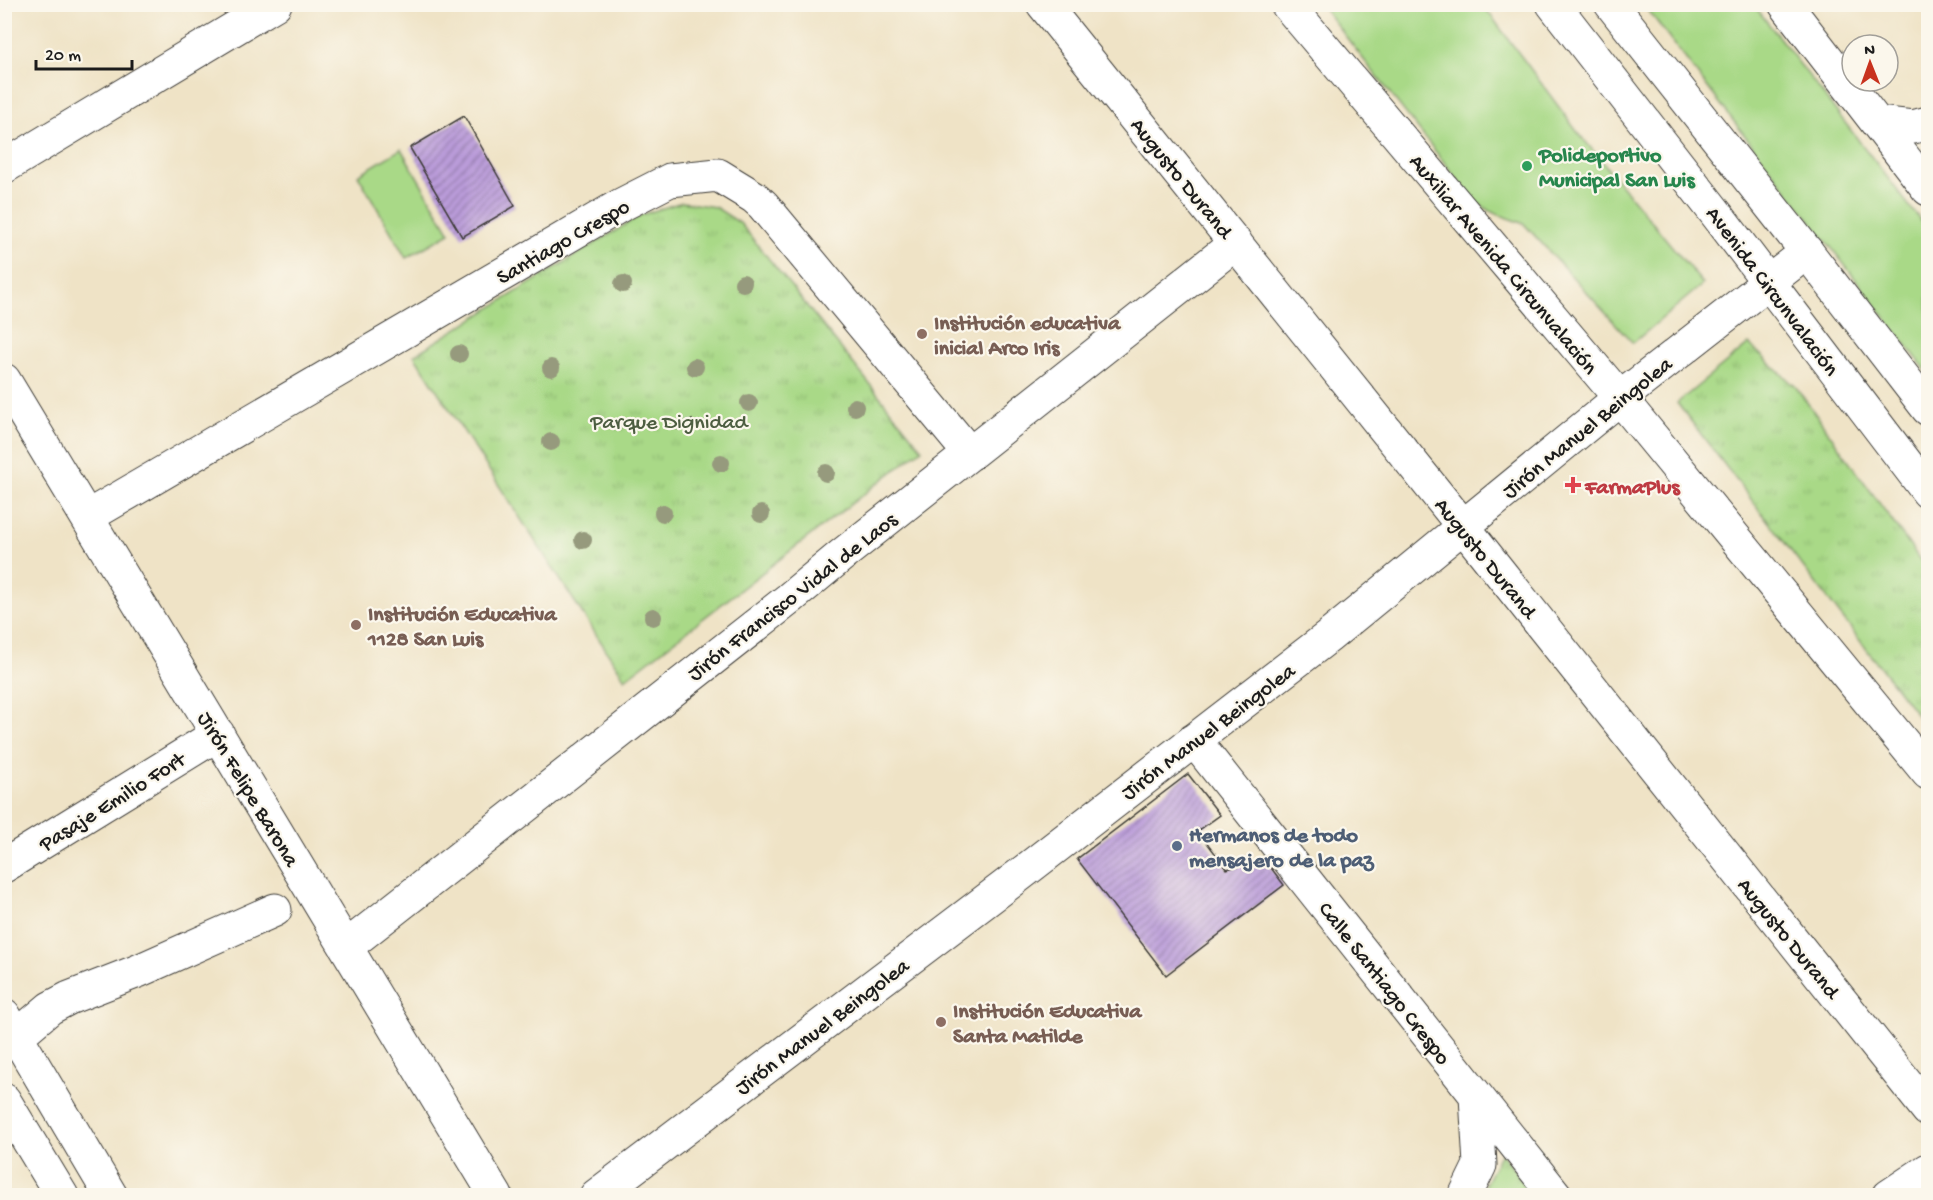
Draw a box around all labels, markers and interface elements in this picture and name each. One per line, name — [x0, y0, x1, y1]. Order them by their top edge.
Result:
scale bar — [36, 33, 132, 71]
north arrow — [1840, 33, 1900, 93]
text: N — [1864, 42, 1876, 61]
text: 20 m — [45, 46, 81, 67]
street label: Augusto Durand — [1123, 114, 1238, 247]
place label: Polideportivo Municipal San Luis — [1538, 144, 1696, 195]
street label: Auxiliar Avenida Circunvalación — [1402, 150, 1602, 382]
marker: Polideportivo Municipal San Luis — [1520, 159, 1534, 173]
street label: Santiago Crespo — [493, 195, 635, 292]
street label: Avenida Circunvalación — [1699, 203, 1843, 383]
place label: Institución educativa inicial Arco Iris — [934, 312, 1122, 363]
marker: Institución educativa inicial Arco Iris — [915, 327, 929, 341]
street label: Jirón Manuel Beingolea — [1498, 352, 1679, 506]
park label: Parque Dignidad — [589, 411, 750, 437]
place label: FarmaPlus — [1584, 476, 1681, 502]
marker: FarmaPlus — [1566, 478, 1580, 492]
street label: Augusto Durand — [1427, 494, 1542, 627]
street label: Jirón Francisco Vidal de Laos — [683, 508, 904, 688]
place label: Institución Educativa 1128 San Luis — [367, 603, 558, 654]
marker: Institución Educativa 1128 San Luis — [349, 618, 363, 632]
street label: Jirón Manuel Beingolea — [1117, 659, 1302, 807]
street label: Jirón Felipe Barona — [190, 708, 304, 873]
street label: Pasaje Emilio Fort — [34, 747, 193, 859]
place label: Hermanos de todo mensajero de la paz — [1189, 824, 1375, 875]
marker: Hermanos de todo mensajero de la paz — [1170, 839, 1184, 853]
street label: Augusto Durand — [1730, 874, 1845, 1007]
street label: Calle Santiago Crespo — [1311, 898, 1455, 1071]
street label: Jirón Manuel Beingolea — [731, 954, 916, 1102]
place label: Institución Educativa Santa Matilde — [953, 1000, 1143, 1051]
marker: Institución Educativa Santa Matilde — [934, 1015, 948, 1029]

